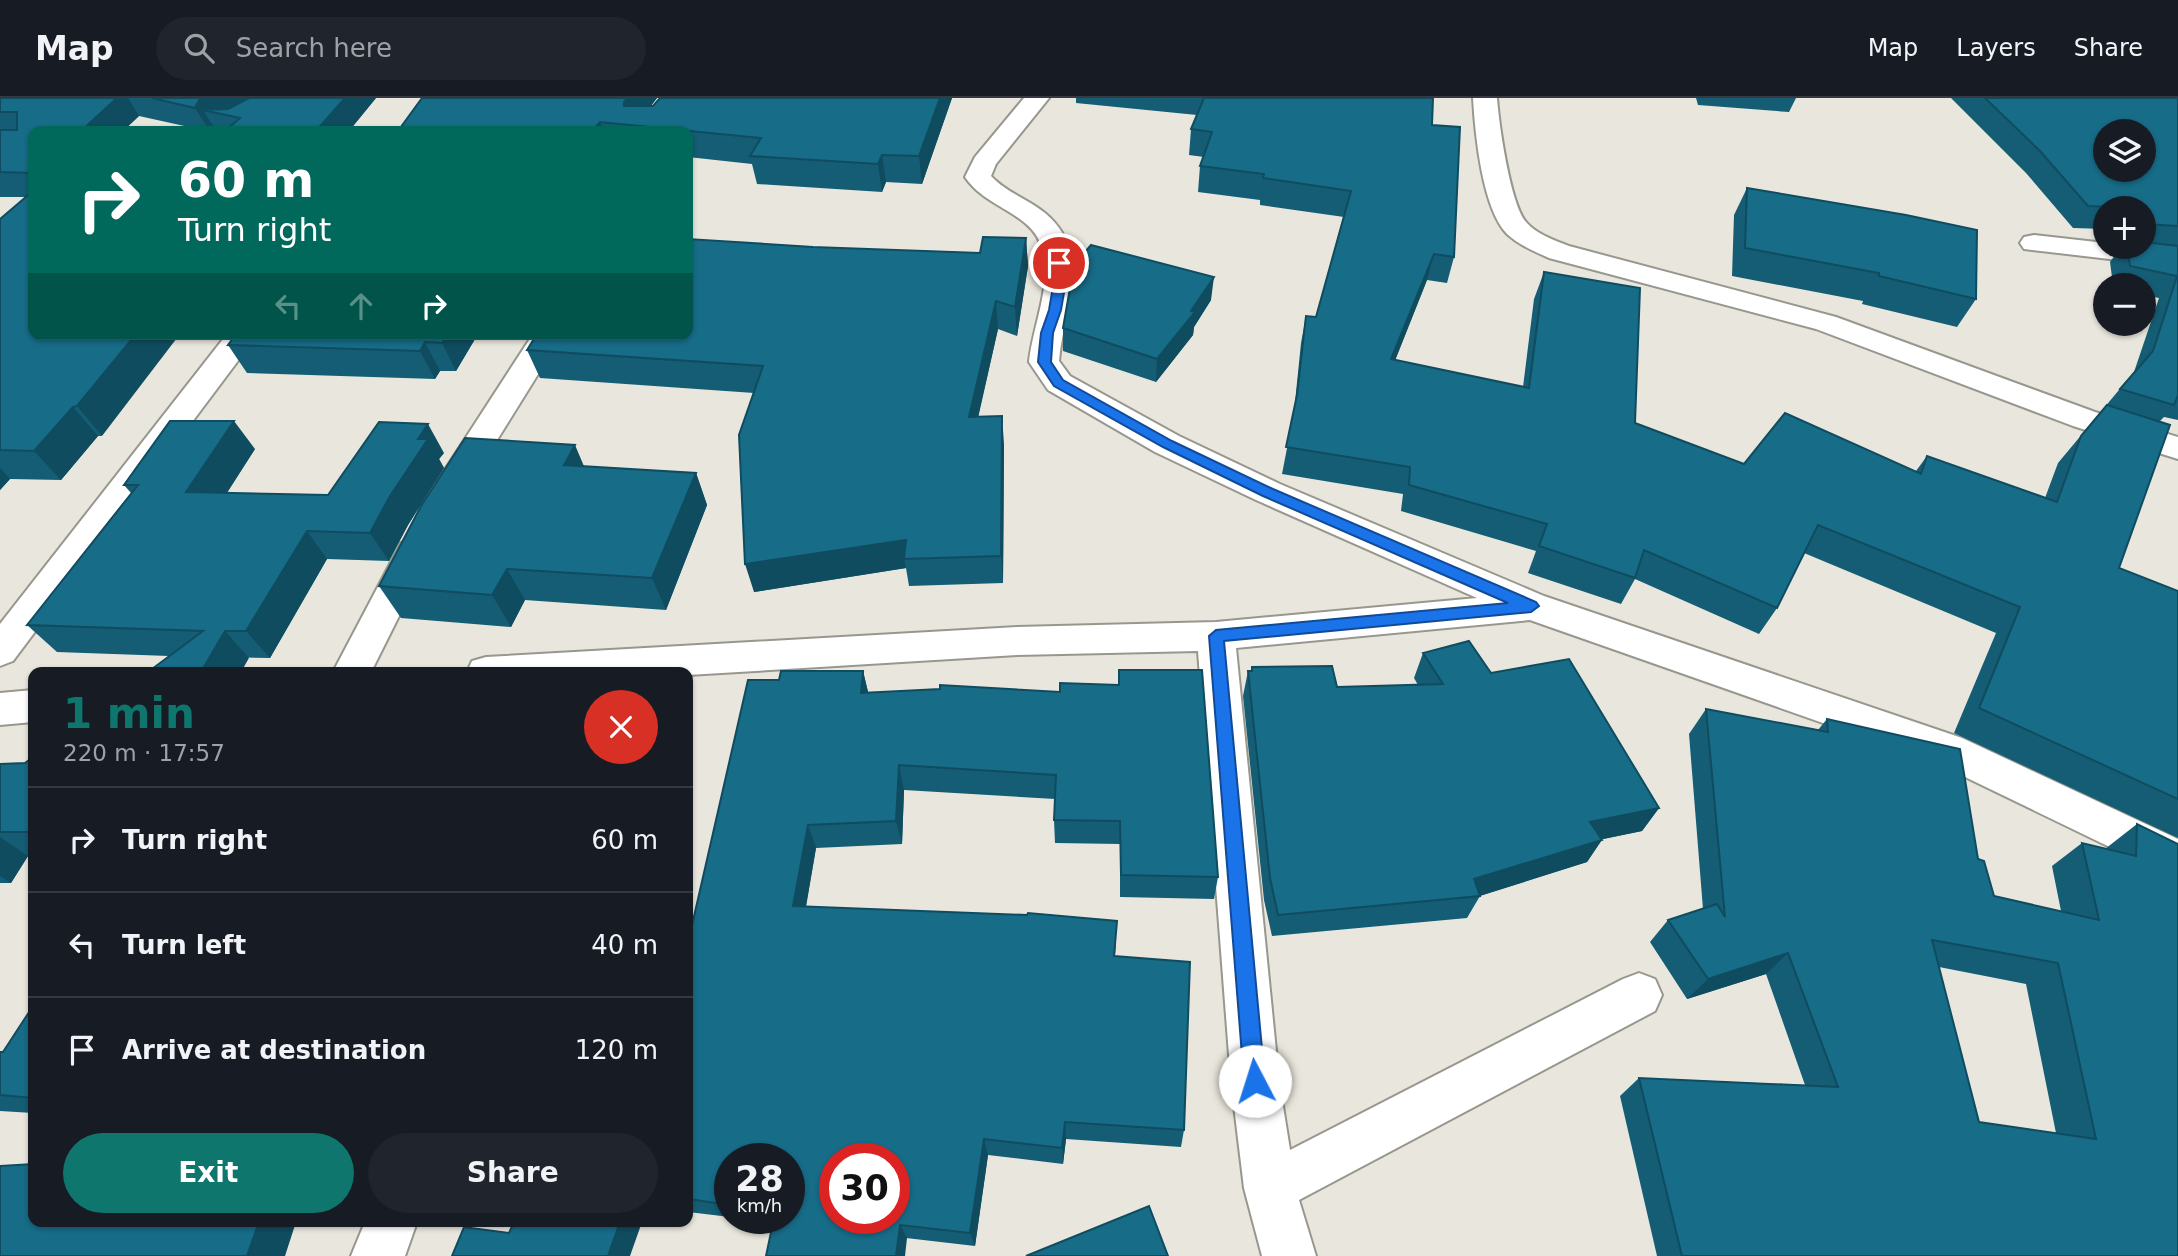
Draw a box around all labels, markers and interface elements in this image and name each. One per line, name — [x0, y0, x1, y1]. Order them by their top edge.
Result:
search box — [156, 17, 646, 80]
text: Map — [35, 29, 114, 68]
icon: search — [180, 29, 218, 67]
text: Search here — [236, 33, 392, 63]
text: Map — [1868, 34, 1918, 62]
text: Layers — [1956, 34, 2036, 62]
text: Share — [2074, 34, 2143, 62]
map controls — [2093, 119, 2156, 336]
button: layers — [2093, 119, 2156, 182]
text: 60 m — [178, 152, 314, 209]
icon: right — [63, 154, 154, 245]
button: + — [2093, 196, 2156, 259]
text: Turn right — [178, 211, 331, 249]
pin — [1029, 233, 1089, 293]
icon: arrive — [1040, 244, 1078, 282]
button: − — [2093, 273, 2156, 336]
icon: left — [269, 287, 307, 325]
icon: ahead — [342, 287, 380, 325]
icon: right — [415, 287, 453, 325]
text: 1 min — [63, 689, 195, 738]
button: close — [584, 690, 658, 764]
text: 220 m · 17:57 — [63, 740, 225, 766]
icon: right — [63, 821, 101, 859]
text: Turn right — [122, 825, 267, 855]
text: 60 m — [591, 825, 658, 855]
icon: left — [63, 926, 101, 964]
text: Turn left — [122, 930, 246, 960]
text: 40 m — [591, 930, 658, 960]
icon: arrive — [63, 1031, 101, 1069]
text: Arrive at destination — [122, 1035, 426, 1065]
text: 120 m — [575, 1035, 658, 1065]
position arrow — [1218, 1044, 1292, 1118]
button: Exit — [63, 1133, 354, 1213]
button: Share — [368, 1133, 658, 1213]
speed limit sign: 30 — [819, 1143, 910, 1234]
text: 28 — [735, 1159, 784, 1199]
text: km/h — [737, 1195, 782, 1216]

